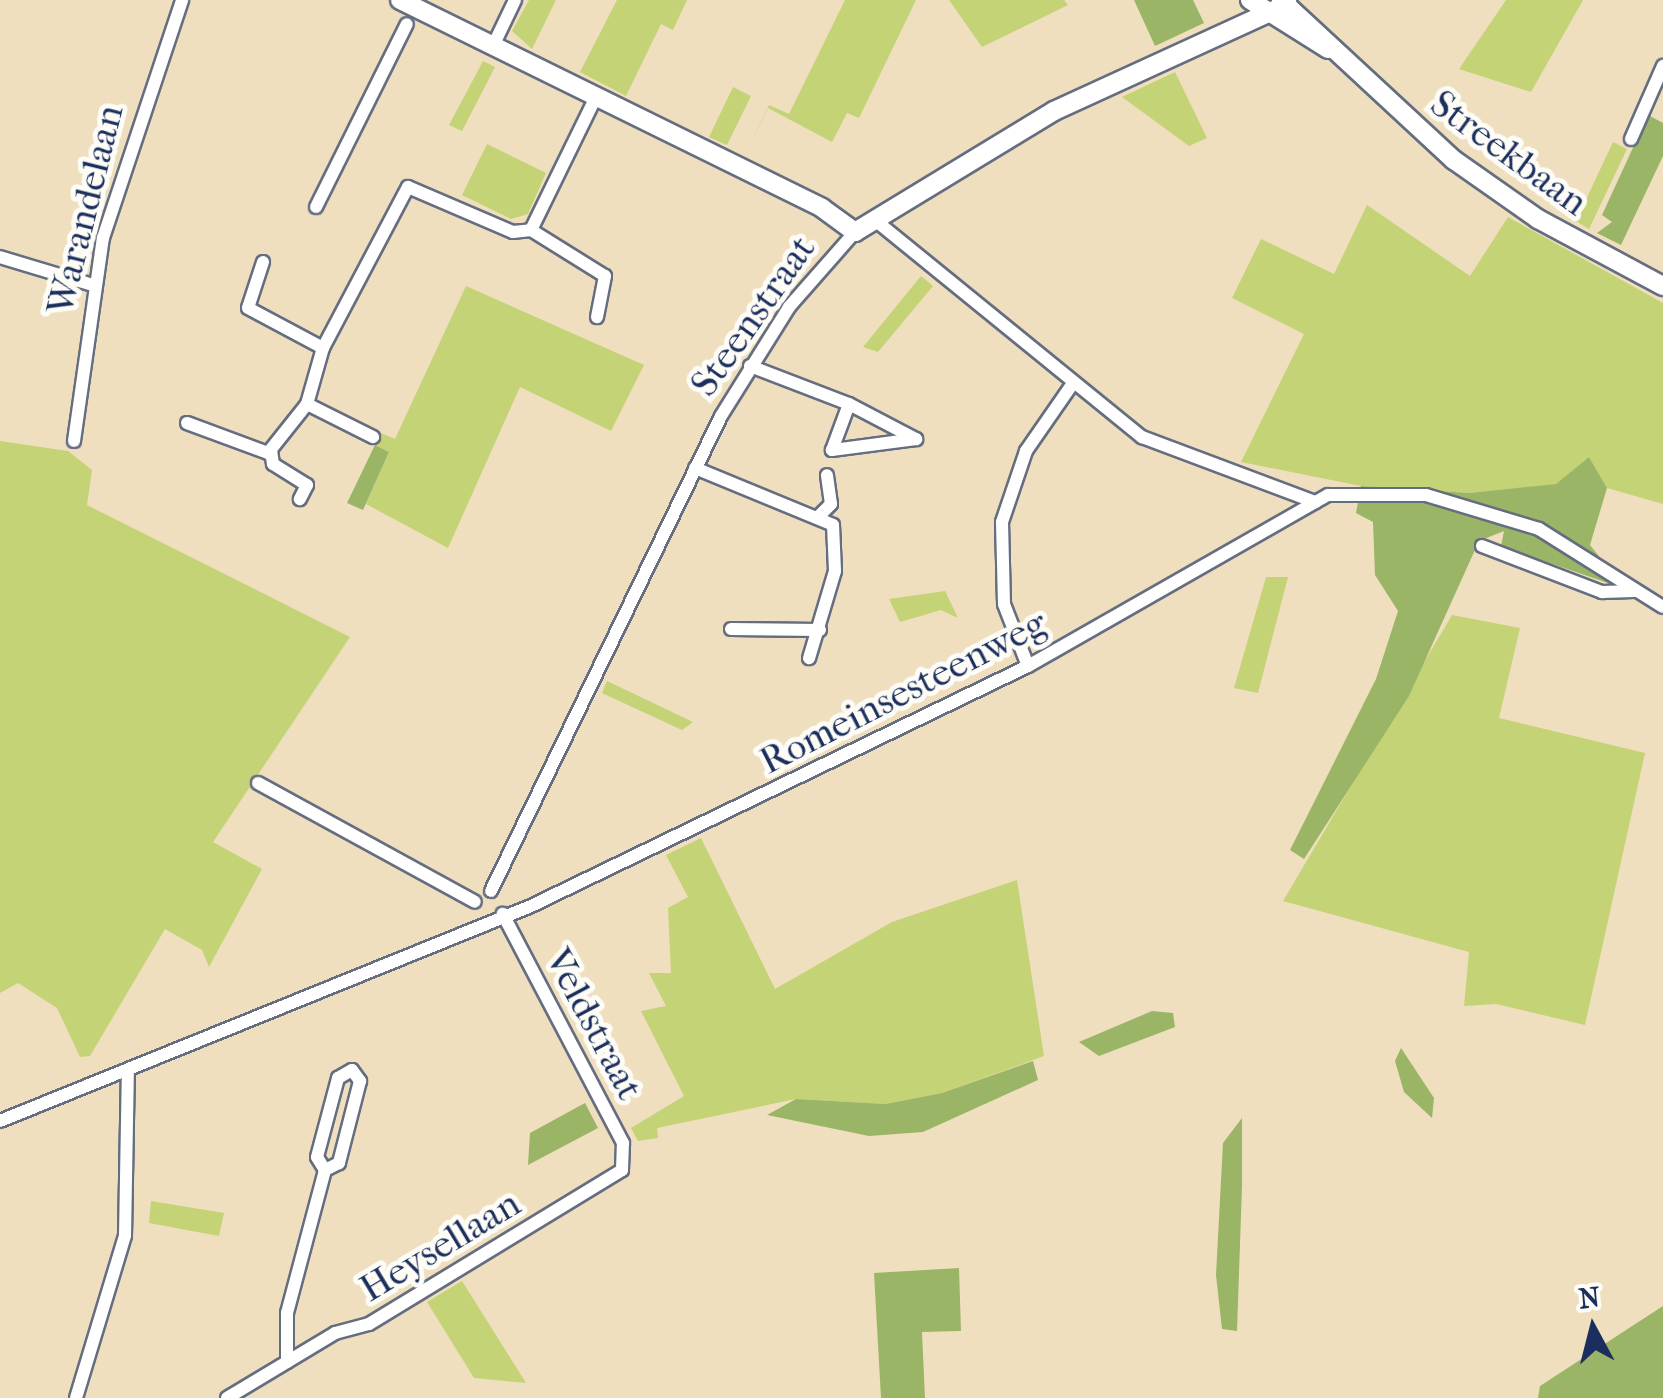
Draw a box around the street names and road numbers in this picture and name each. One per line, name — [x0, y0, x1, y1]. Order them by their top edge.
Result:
street label: Streekbaan — [1422, 81, 1596, 225]
street label: Warandelaan — [37, 100, 133, 320]
street label: Steenstraat — [681, 227, 825, 405]
street label: Romeinsesteenweg — [752, 600, 1054, 784]
street label: Veldstraat — [535, 941, 653, 1107]
street label: Heysellaan — [352, 1180, 528, 1312]

